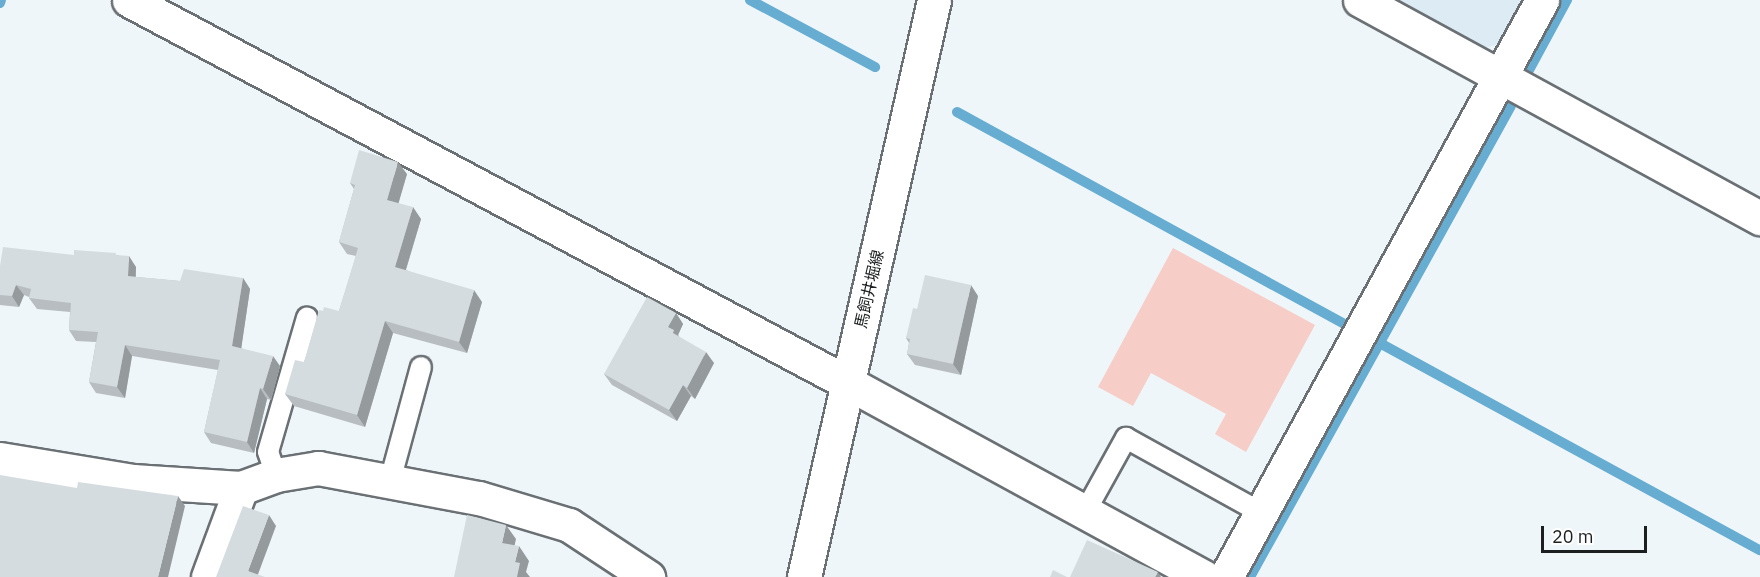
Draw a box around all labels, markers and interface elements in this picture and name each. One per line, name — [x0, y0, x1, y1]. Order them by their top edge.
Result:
street label: 馬飼井堀線 — [851, 248, 887, 330]
scale bar — [1544, 514, 1650, 552]
text: 20 m — [1552, 525, 1594, 548]

